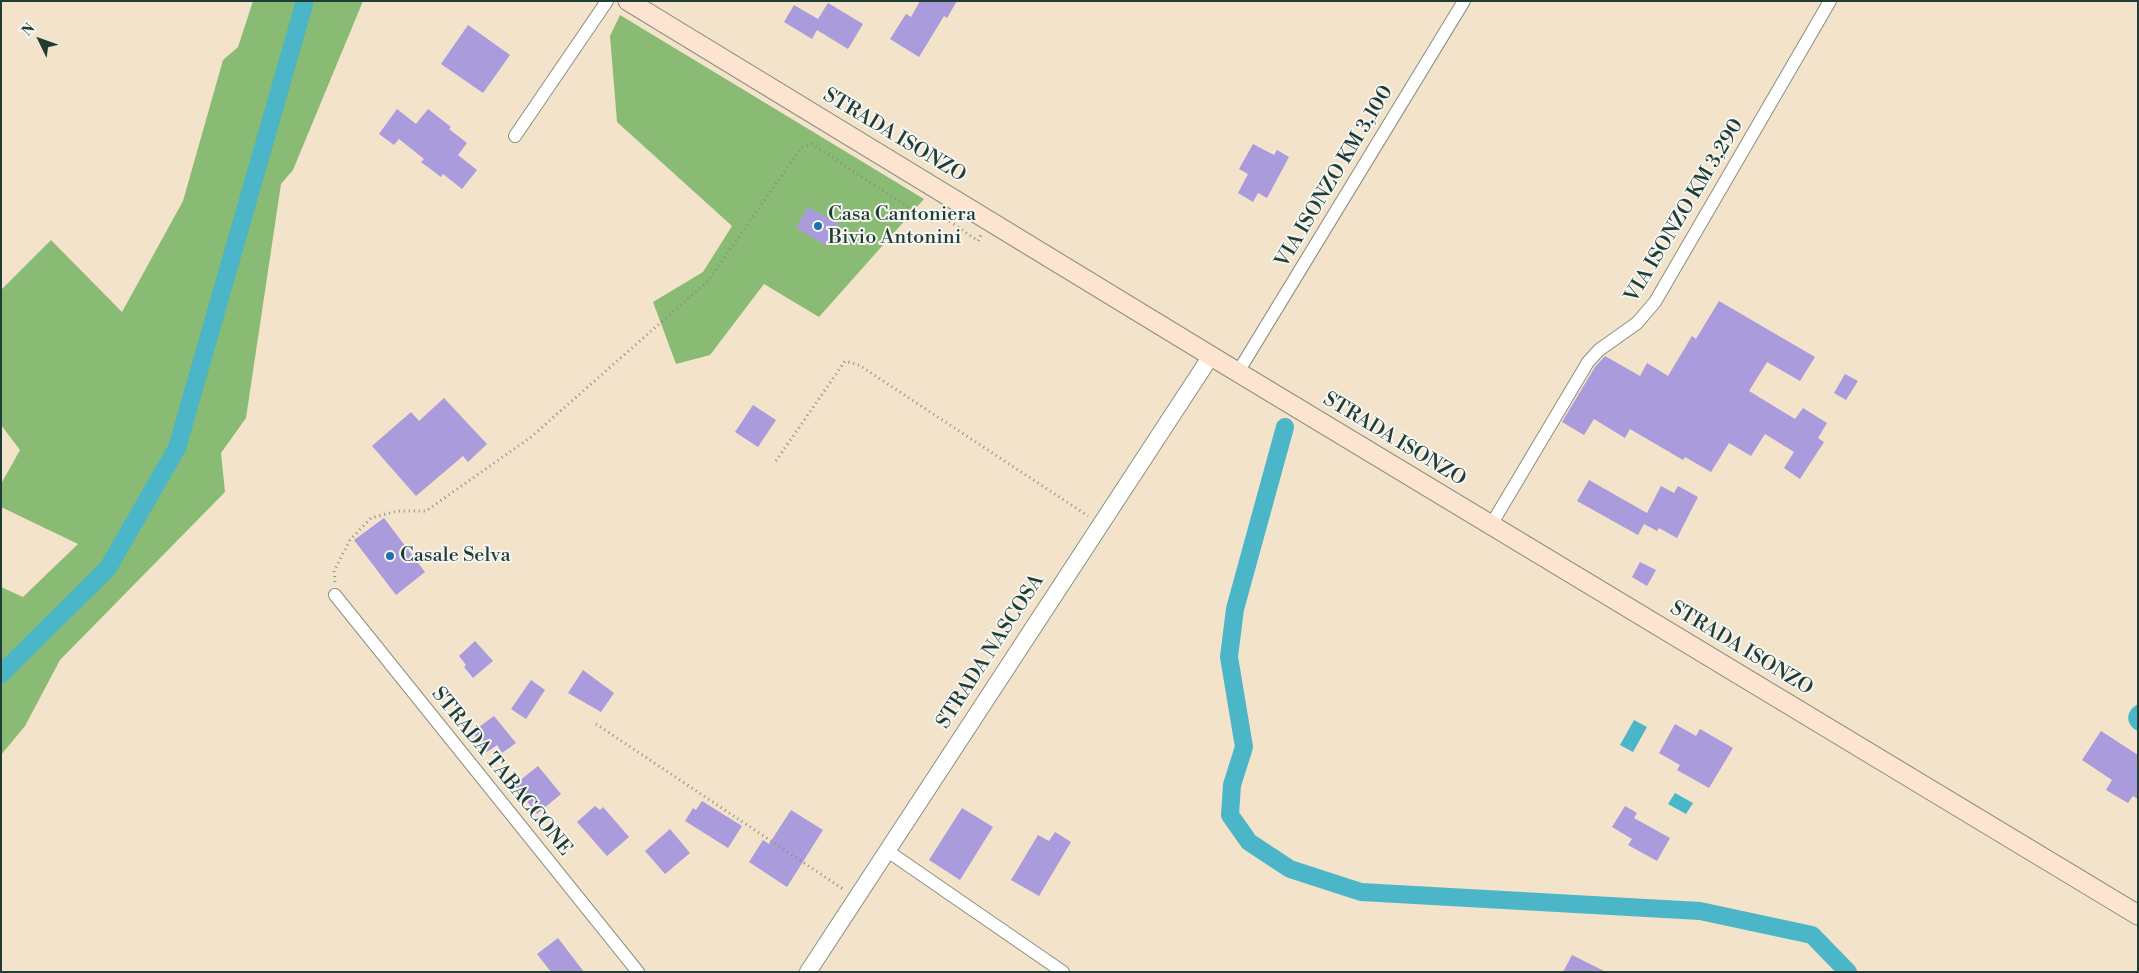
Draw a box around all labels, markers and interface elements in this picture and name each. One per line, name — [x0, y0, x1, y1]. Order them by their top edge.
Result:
north arrow — [15, 15, 65, 65]
text: N — [18, 20, 39, 40]
street label: VIA ISONZO KM 3,100 — [1271, 82, 1399, 272]
street label: STRADA ISONZO — [818, 84, 970, 188]
street label: VIA ISONZO KM 3,290 — [1621, 115, 1749, 307]
place label: Casa Cantoniera Bivio Antonini — [828, 203, 976, 250]
marker: Casa Cantoniera Bivio Antonini — [812, 220, 824, 232]
street label: STRADA ISONZO — [1318, 388, 1470, 492]
place label: Casale Selva — [400, 544, 511, 568]
marker: Casale Selva — [384, 550, 396, 562]
street label: STRADA NASCOSA — [932, 570, 1050, 734]
street label: STRADA ISONZO — [1665, 597, 1817, 701]
street label: STRADA TABACCONE — [426, 683, 576, 861]

